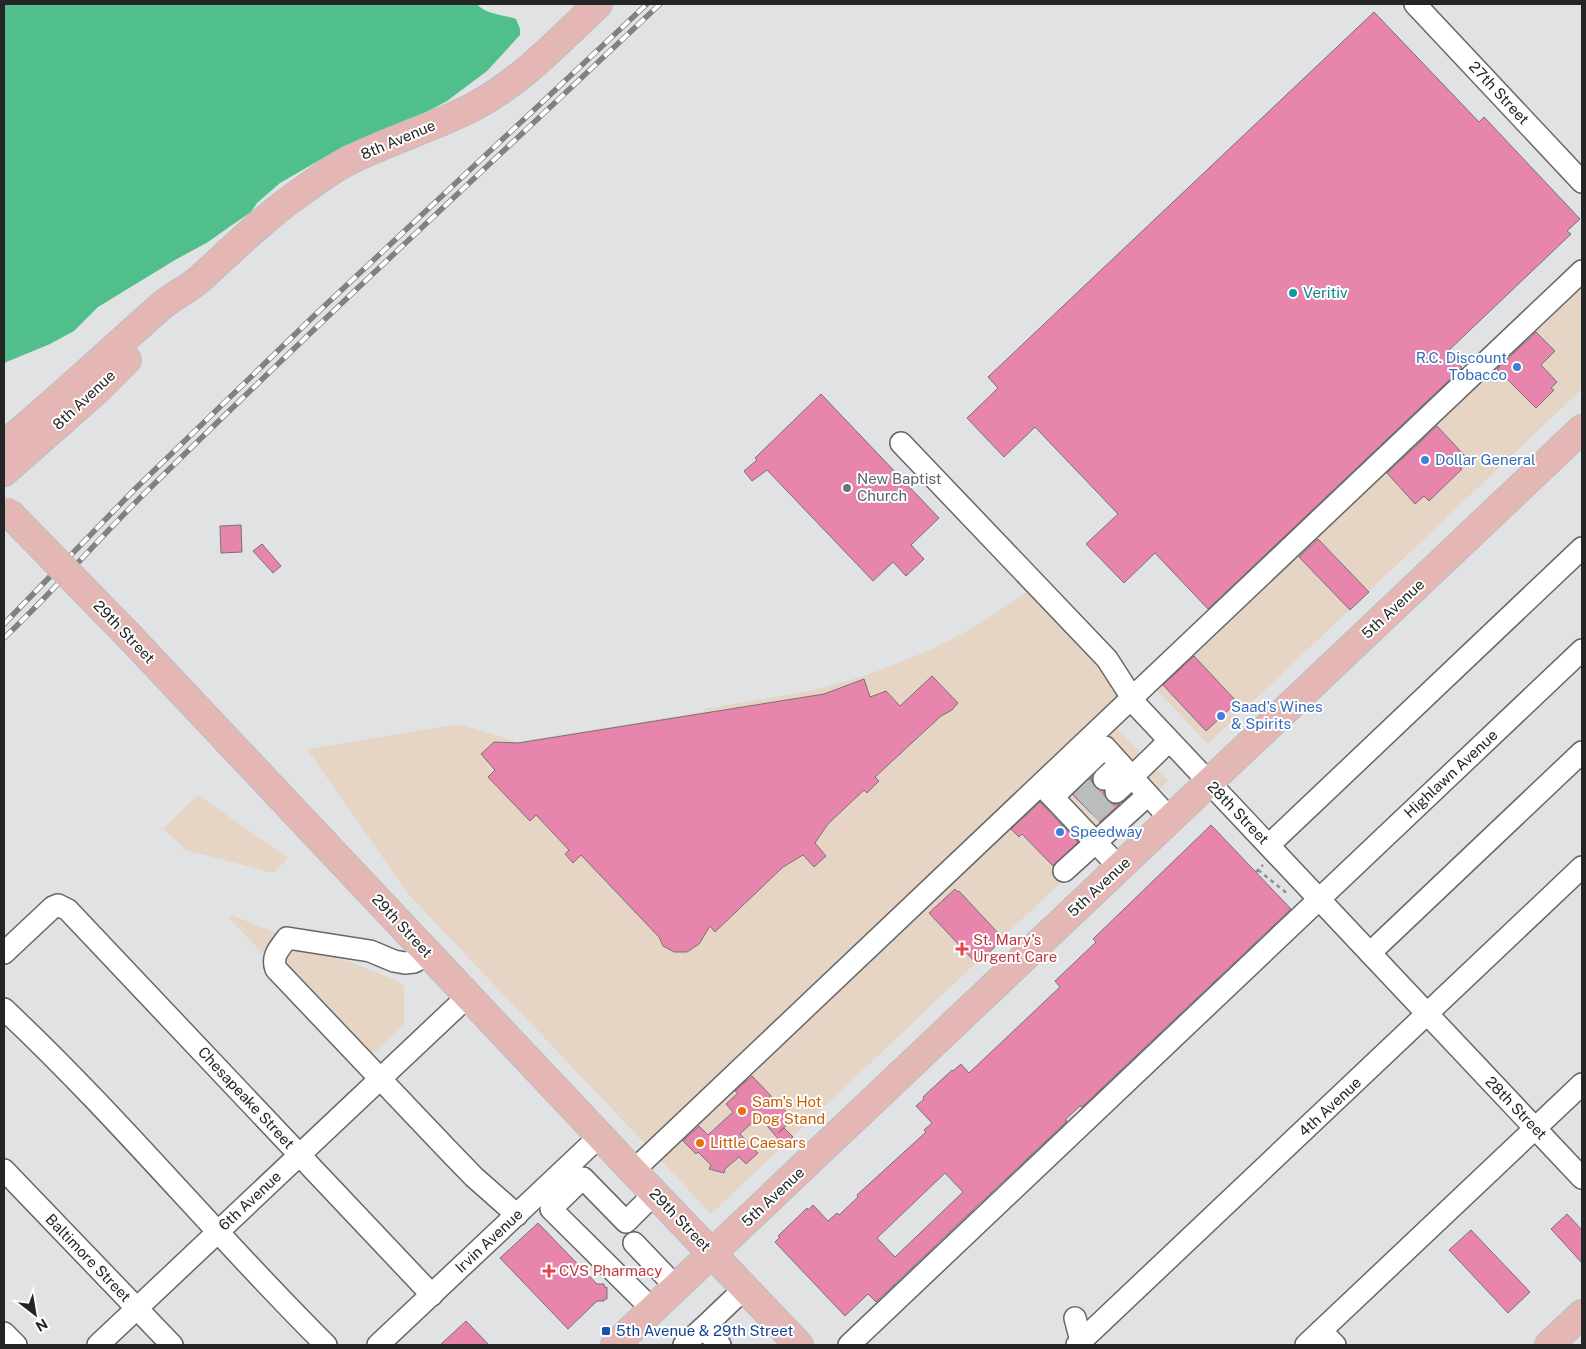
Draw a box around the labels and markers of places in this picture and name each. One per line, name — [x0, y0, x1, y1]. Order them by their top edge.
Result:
place label: Veritiv — [1303, 284, 1348, 301]
marker: Veritiv — [1287, 287, 1299, 299]
place label: R.C. Discount Tobacco — [1416, 349, 1507, 383]
marker: R.C. Discount Tobacco — [1511, 361, 1523, 373]
place label: Dollar General — [1435, 451, 1536, 468]
marker: Dollar General — [1419, 454, 1431, 466]
place label: New Baptist Church — [857, 470, 942, 504]
marker: New Baptist Church — [841, 482, 853, 494]
place label: Saad's Wines & Spirits — [1231, 698, 1323, 732]
marker: Saad's Wines & Spirits — [1215, 710, 1227, 722]
place label: Speedway — [1070, 823, 1143, 840]
marker: Speedway — [1054, 826, 1066, 838]
place label: St. Mary's Urgent Care — [973, 931, 1057, 965]
marker: St. Mary's Urgent Care — [955, 942, 969, 956]
place label: Sam's Hot Dog Stand — [752, 1093, 825, 1127]
marker: Sam's Hot Dog Stand — [736, 1105, 748, 1117]
place label: Little Caesars — [710, 1134, 806, 1151]
marker: Little Caesars — [694, 1137, 706, 1149]
place label: CVS Pharmacy — [559, 1262, 662, 1279]
marker: CVS Pharmacy — [543, 1265, 555, 1277]
place label: 5th Avenue & 29th Street — [616, 1322, 793, 1339]
marker: 5th Avenue & 29th Street — [600, 1325, 612, 1337]

